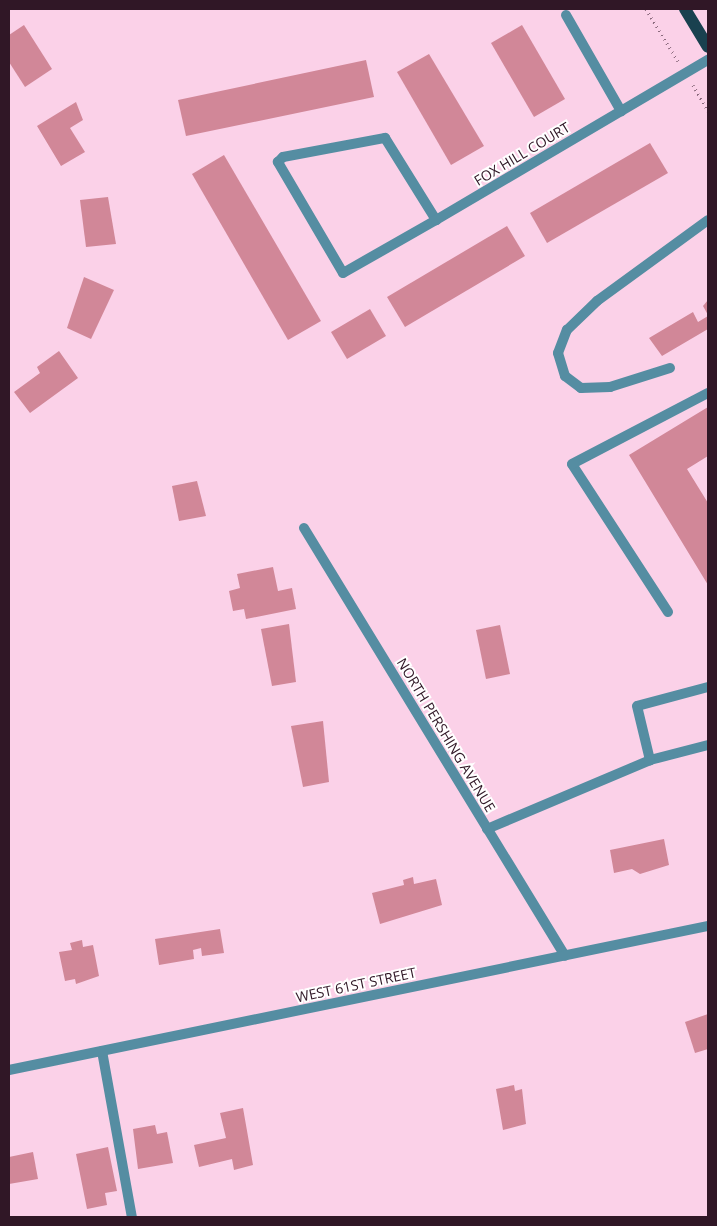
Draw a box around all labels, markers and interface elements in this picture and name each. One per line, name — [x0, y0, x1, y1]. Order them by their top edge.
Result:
street label: FOX HILL COURT — [471, 119, 573, 189]
street label: NORTH PERSHING AVENUE — [393, 655, 499, 815]
street label: WEST 61ST STREET — [295, 964, 417, 1006]

